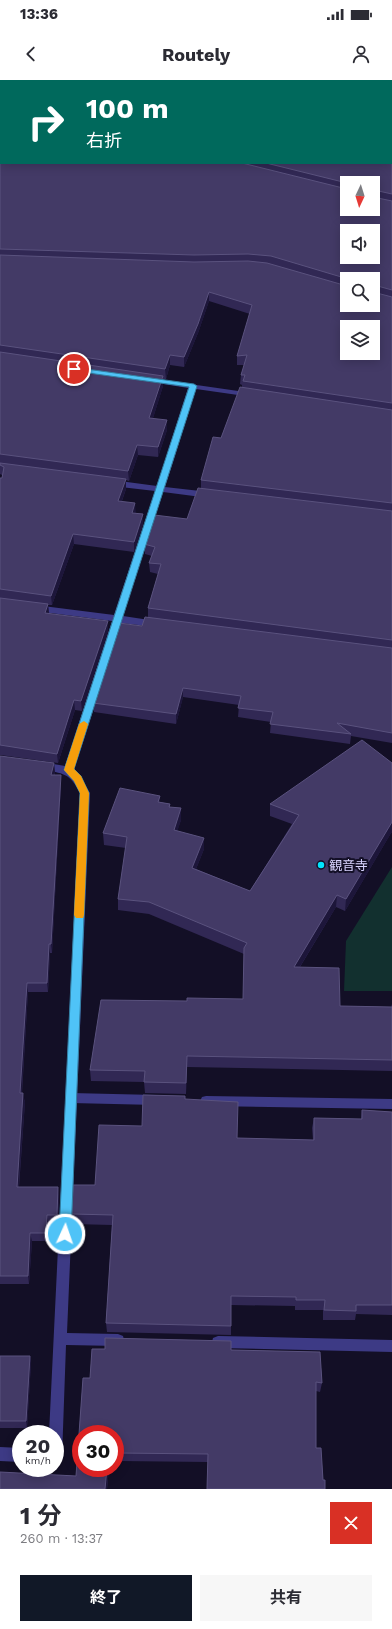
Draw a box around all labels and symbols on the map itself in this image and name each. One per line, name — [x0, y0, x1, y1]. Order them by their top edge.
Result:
north arrow — [340, 176, 380, 216]
pin — [57, 352, 91, 386]
place label: 観音寺 — [329, 858, 368, 873]
marker: 観音寺 — [316, 860, 326, 870]
position arrow — [44, 1213, 86, 1255]
speed limit sign: 30 — [72, 1425, 124, 1477]

